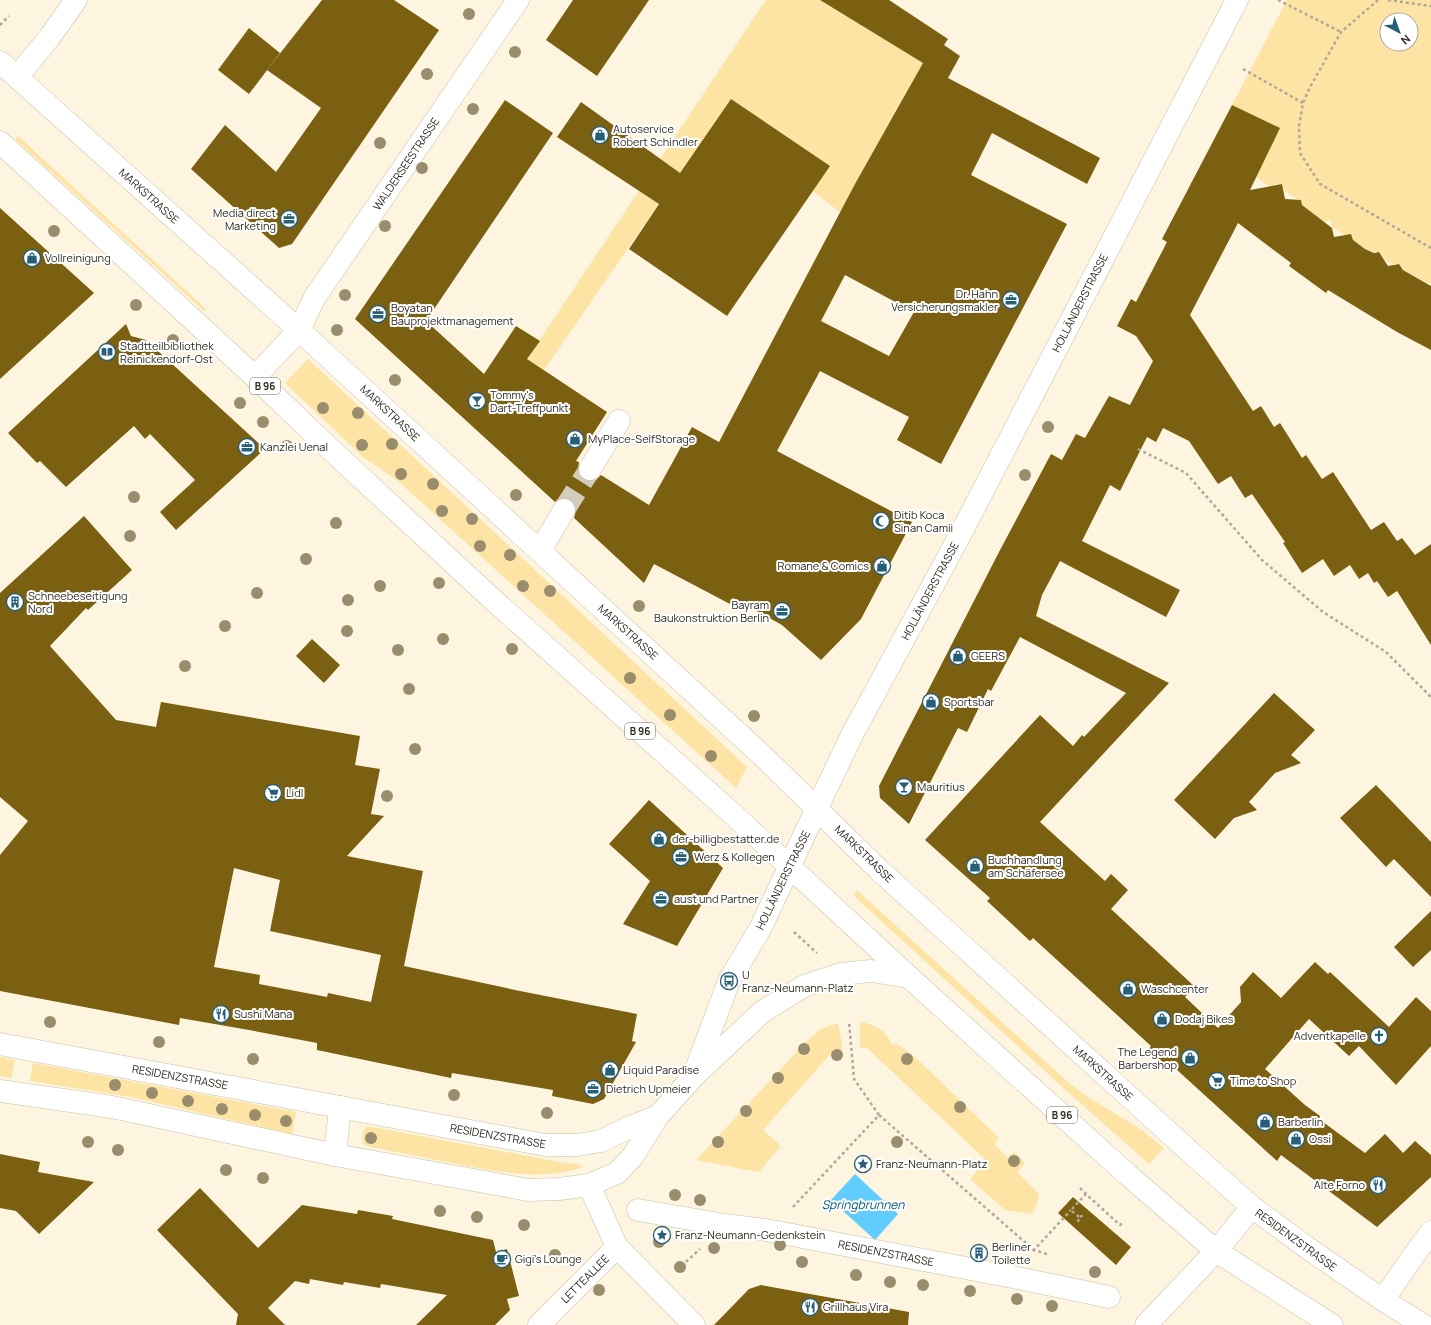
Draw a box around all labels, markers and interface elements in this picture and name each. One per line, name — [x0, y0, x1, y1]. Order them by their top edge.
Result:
north arrow — [1379, 12, 1419, 52]
text: N — [1398, 32, 1414, 48]
street label: WALDERSEESTRASSE — [369, 114, 442, 213]
place label: Autoservice Robert Schindler — [613, 121, 698, 149]
shop icon: Autoservice Robert Schindler — [590, 125, 610, 145]
street label: MARKSTRASSE — [116, 165, 183, 227]
place label: Media direct Marketing — [213, 205, 276, 233]
office icon: Media direct Marketing — [279, 209, 299, 229]
shop icon: Vollreinigung — [22, 248, 42, 268]
place label: Vollreinigung — [45, 250, 111, 265]
street label: HOLLÄNDERSTRASSE — [1048, 251, 1111, 355]
place label: Dr. Hahn Versicherungsmakler — [891, 286, 998, 314]
office icon: Dr. Hahn Versicherungsmakler — [1001, 290, 1021, 310]
place label: Boyatan Bauprojektmanagement — [391, 300, 514, 328]
office icon: Boyatan Bauprojektmanagement — [368, 304, 388, 324]
place label: Stadtteilbibliothek Reinickendorf-Ost — [120, 338, 214, 366]
library icon: Stadtteilbibliothek Reinickendorf-Ost — [97, 342, 117, 362]
road number: B 96 — [250, 378, 280, 394]
street label: MARKSTRASSE — [357, 381, 423, 444]
place label: Tommy's Dart-Treffpunkt — [490, 387, 569, 415]
bar icon: Tommy's Dart-Treffpunkt — [467, 391, 487, 411]
shop icon: MyPlace-SelfStorage — [565, 429, 585, 449]
place label: MyPlace-SelfStorage — [588, 431, 696, 446]
office icon: Kanzlei Uenal — [237, 437, 257, 457]
place label: Kanzlei Uenal — [260, 439, 328, 454]
place label: Ditib Koca Sinan Camii — [894, 507, 953, 535]
mosque icon: Ditib Koca Sinan Camii — [871, 511, 891, 531]
street label: HOLLÄNDERSTRASSE — [897, 539, 962, 642]
shop icon: Romane & Comics — [872, 556, 892, 576]
place label: Romane & Comics — [777, 558, 869, 573]
place label: Schneebeseitigung Nord — [28, 588, 128, 616]
building icon: Schneebeseitigung Nord — [5, 592, 25, 612]
place label: Bayram Baukonstruktion Berlin — [654, 597, 769, 625]
street label: MARKSTRASSE — [595, 601, 662, 663]
office icon: Bayram Baukonstruktion Berlin — [772, 601, 792, 621]
shop icon: GEERS — [948, 646, 968, 666]
place label: GEERS — [971, 648, 1005, 663]
shop icon: Sportsbar — [921, 692, 941, 712]
place label: Sportsbar — [944, 694, 995, 709]
road number: B 96 — [625, 723, 655, 739]
bar icon: Mauritius — [894, 777, 914, 797]
place label: Mauritius — [917, 779, 965, 794]
supermarket icon: Lidl — [263, 783, 283, 803]
place label: Lidl — [286, 785, 303, 800]
street label: MARKSTRASSE — [832, 822, 897, 886]
street label: HOLLÄNDERSTRASSE — [752, 828, 813, 932]
shop icon: der-billigbestatter.de — [649, 829, 669, 849]
place label: der-billigbestatter.de — [672, 831, 780, 846]
office icon: Werz & Kollegen — [671, 847, 691, 867]
place label: Werz & Kollegen — [694, 849, 775, 864]
place label: Buchhandlung am Schäfersee — [988, 852, 1064, 880]
shop icon: Buchhandlung am Schäfersee — [965, 856, 985, 876]
office icon: aust und Partner — [651, 889, 671, 909]
place label: aust und Partner — [674, 891, 759, 906]
place label: U Franz-Neumann-Platz — [742, 967, 854, 995]
bus stop icon: U Franz-Neumann-Platz — [719, 971, 739, 991]
shop icon: Waschcenter — [1118, 979, 1138, 999]
place label: Waschcenter — [1141, 981, 1209, 996]
restaurant icon: Sushi Mana — [211, 1004, 231, 1024]
place label: Sushi Mana — [234, 1006, 292, 1021]
shop icon: Dodaj Bikes — [1152, 1009, 1172, 1029]
place label: Dodaj Bikes — [1175, 1011, 1234, 1026]
church icon: Adventkapelle — [1369, 1026, 1389, 1046]
place label: Adventkapelle — [1294, 1028, 1367, 1043]
street label: MARKSTRASSE — [1070, 1042, 1137, 1104]
place label: The Legend Barbershop — [1117, 1044, 1177, 1072]
shop icon: The Legend Barbershop — [1180, 1048, 1200, 1068]
shop icon: Liquid Paradise — [600, 1060, 620, 1080]
street label: RESIDENZSTRASSE — [131, 1061, 229, 1092]
place label: Liquid Paradise — [623, 1062, 700, 1077]
supermarket icon: Time to Shop — [1207, 1071, 1227, 1091]
place label: Time to Shop — [1230, 1073, 1297, 1088]
office icon: Dietrich Upmeier — [583, 1079, 603, 1099]
place label: Dietrich Upmeier — [606, 1081, 691, 1096]
road number: B 96 — [1047, 1107, 1077, 1123]
shop icon: Barberlin — [1255, 1112, 1275, 1132]
place label: Barberlin — [1278, 1114, 1323, 1129]
street label: RESIDENZSTRASSE — [449, 1120, 547, 1151]
shop icon: Ossi — [1286, 1129, 1306, 1149]
place label: Ossi — [1309, 1131, 1331, 1146]
place icon: Franz-Neumann-Platz — [853, 1154, 873, 1174]
place label: Franz-Neumann-Platz — [876, 1156, 988, 1171]
restaurant icon: Alte Forno — [1368, 1175, 1388, 1195]
place label: Alte Forno — [1314, 1177, 1365, 1192]
water label: Springbrunnen — [822, 1196, 905, 1213]
street label: RESIDENZSTRASSE — [1253, 1205, 1340, 1274]
place icon: Franz-Neumann-Gedenkstein — [652, 1225, 672, 1245]
place label: Franz-Neumann-Gedenkstein — [675, 1227, 825, 1242]
street label: RESIDENZSTRASSE — [837, 1236, 935, 1269]
place label: Berliner Toilette — [992, 1239, 1031, 1267]
building icon: Berliner Toilette — [969, 1243, 989, 1263]
cafe icon: Gigi's Lounge — [492, 1249, 512, 1269]
place label: Gigi's Lounge — [515, 1251, 582, 1266]
street label: LETTEALLEE — [557, 1251, 612, 1306]
restaurant icon: Grillhaus Vira — [800, 1297, 820, 1317]
place label: Grillhaus Vira — [823, 1299, 888, 1314]

